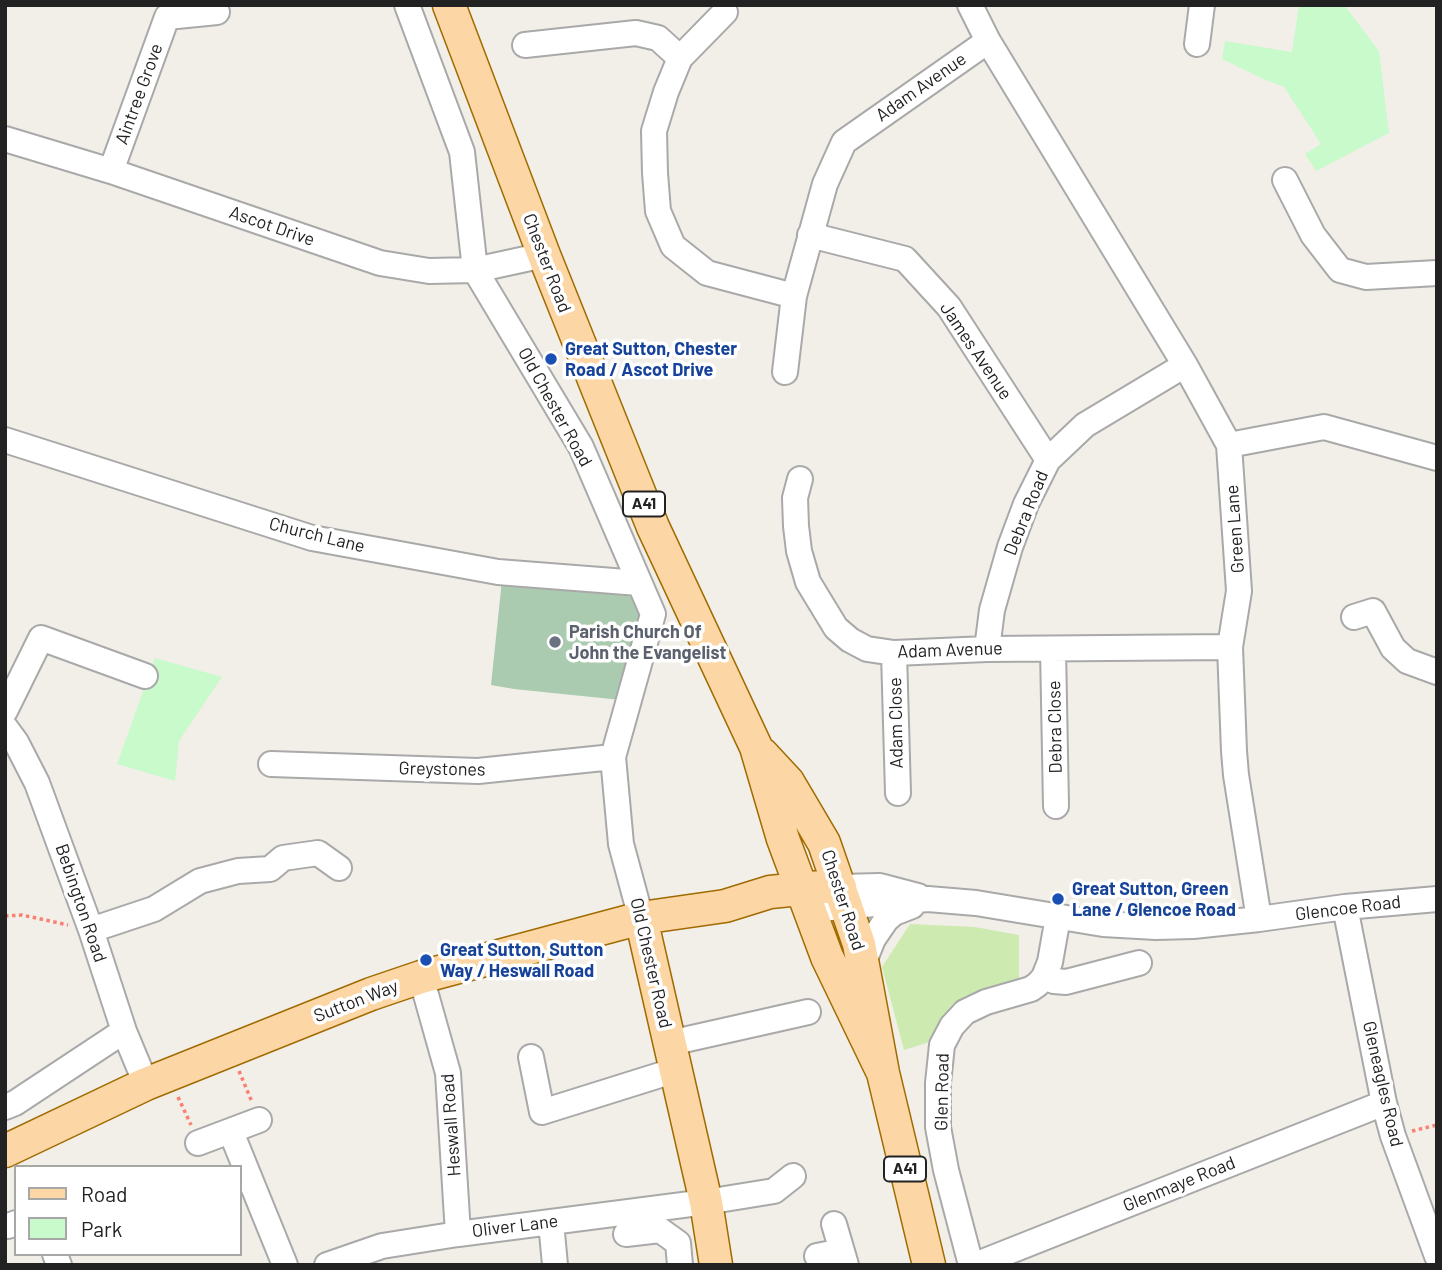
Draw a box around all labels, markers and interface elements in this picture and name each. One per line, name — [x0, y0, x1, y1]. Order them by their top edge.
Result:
street label: Aintree Grove — [111, 41, 167, 147]
street label: Adam Avenue — [872, 48, 970, 126]
street label: Ascot Drive — [226, 201, 318, 251]
street label: Chester Road — [518, 210, 576, 316]
street label: James Avenue — [935, 298, 1017, 404]
place label: Great Sutton, Chester Road / Ascot Drive — [565, 338, 737, 380]
street label: Old Chester Road — [513, 344, 597, 470]
marker: Great Sutton, Chester Road / Ascot Drive — [543, 351, 559, 367]
street label: Debra Road — [999, 467, 1053, 559]
street label: Green Lane — [1221, 484, 1249, 574]
road number: A41 — [623, 491, 665, 516]
street label: Church Lane — [267, 513, 367, 557]
place label: Parish Church Of John the Evangelist — [569, 621, 726, 664]
marker: Parish Church Of John the Evangelist — [547, 634, 563, 650]
street label: Adam Avenue — [897, 637, 1003, 663]
street label: Adam Close — [884, 677, 908, 769]
street label: Debra Close — [1043, 680, 1067, 774]
street label: Greystones — [398, 757, 486, 781]
street label: Bebington Road — [51, 841, 111, 965]
street label: Chester Road — [817, 847, 869, 953]
place label: Great Sutton, Green Lane / Glencoe Road — [1072, 878, 1236, 920]
marker: Great Sutton, Green Lane / Glencoe Road — [1050, 891, 1066, 907]
street label: Glencoe Road — [1294, 891, 1402, 925]
street label: Old Chester Road — [625, 896, 677, 1030]
place label: Great Sutton, Sutton Way / Heswall Road — [440, 939, 603, 982]
marker: Great Sutton, Sutton Way / Heswall Road — [418, 952, 434, 968]
street label: Sutton Way — [311, 975, 401, 1027]
street label: Gleneagles Road — [1358, 1019, 1408, 1149]
street label: Glen Road — [931, 1053, 953, 1131]
street label: Heswall Road — [437, 1073, 465, 1177]
street label: Glenmaye Road — [1120, 1152, 1238, 1216]
road number: A41 — [884, 1156, 926, 1182]
legend — [14, 1165, 242, 1256]
text: Road — [81, 1181, 127, 1206]
street label: Oliver Lane — [471, 1210, 559, 1242]
text: Park — [81, 1216, 122, 1241]

